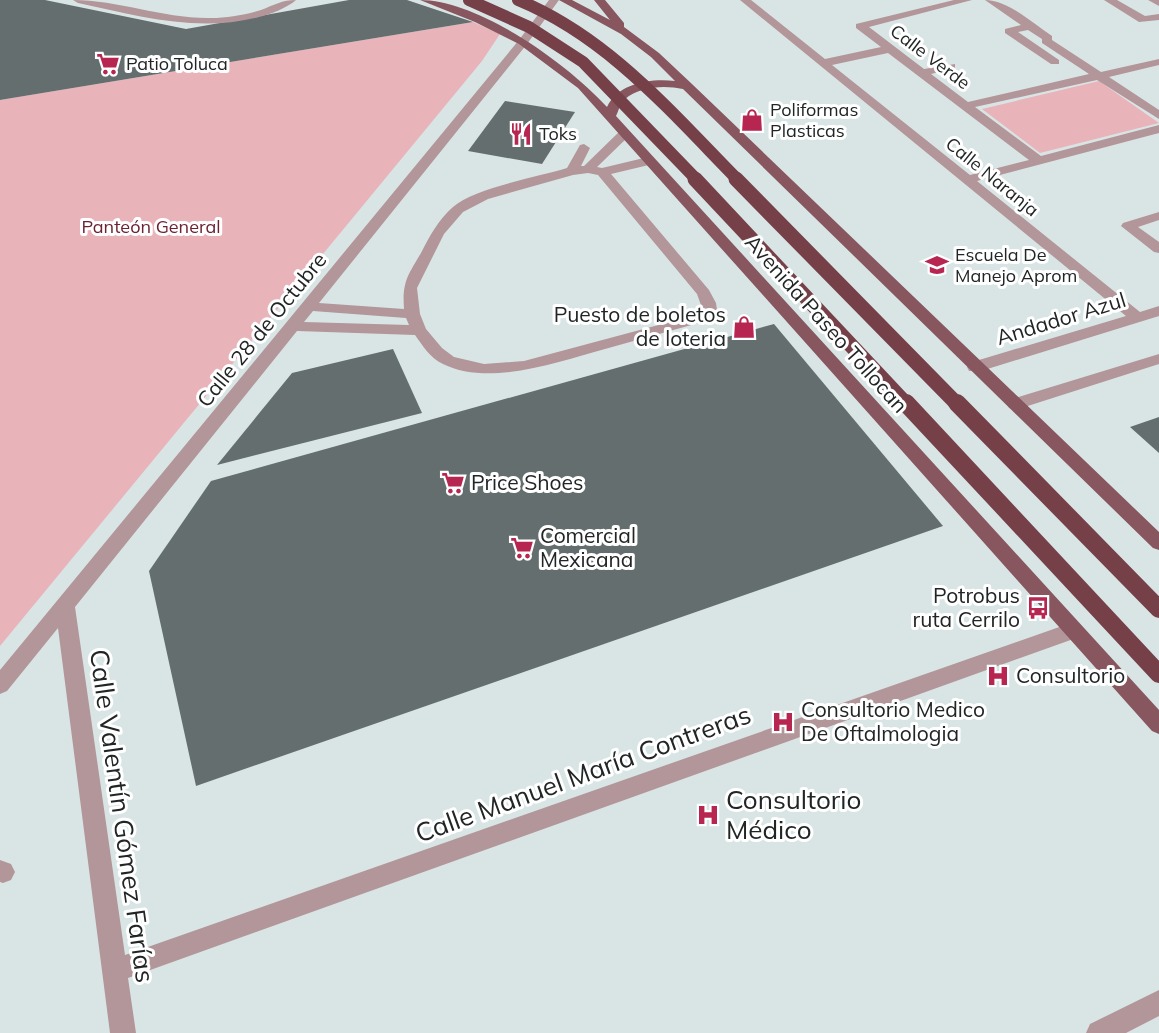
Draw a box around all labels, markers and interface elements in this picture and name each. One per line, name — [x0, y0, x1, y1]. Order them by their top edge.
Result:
street label: Calle Verde — [886, 19, 975, 94]
supermarket icon: Patio Toluca — [95, 51, 121, 77]
place label: Patio Toluca — [126, 52, 228, 75]
place label: Poliformas Plasticas — [770, 98, 858, 142]
shop icon: Poliformas Plasticas — [739, 107, 765, 133]
restaurant icon: Toks — [508, 121, 534, 147]
place label: Toks — [539, 122, 577, 145]
street label: Calle Naranja — [941, 132, 1043, 221]
park label: Panteón General — [82, 215, 220, 238]
street label: Avenida Paseo Tollocan — [740, 229, 914, 418]
place label: Escuela De Manejo Aprom — [955, 243, 1077, 287]
street label: Calle 28 de Octubre — [191, 247, 332, 412]
school or university icon: Escuela De Manejo Aprom — [924, 252, 950, 278]
street label: Andador Azul — [993, 286, 1129, 350]
place label: Puesto de boletos de loteria — [554, 301, 726, 351]
shop icon: Puesto de boletos de loteria — [731, 314, 757, 340]
place label: Price Shoes — [471, 469, 583, 495]
supermarket icon: Price Shoes — [440, 470, 466, 496]
place label: Comercial Mexicana — [540, 522, 636, 572]
supermarket icon: Comercial Mexicana — [509, 535, 535, 561]
place label: Potrobus ruta Cerrilo — [913, 582, 1020, 632]
bus stop icon: Potrobus ruta Cerrilo — [1025, 595, 1051, 621]
street label: Calle Valentín Gómez Farías — [83, 647, 162, 985]
place label: Consultorio — [1016, 662, 1125, 688]
hospital icon: Consultorio — [985, 663, 1011, 689]
place label: Consultorio Medico De Oftalmologia — [801, 696, 985, 746]
street label: Calle Manuel María Contreras — [411, 697, 755, 850]
hospital icon: Consultorio Medico De Oftalmologia — [770, 709, 796, 735]
place label: Consultorio Médico — [726, 783, 861, 846]
hospital icon: Consultorio Médico — [695, 802, 721, 828]

